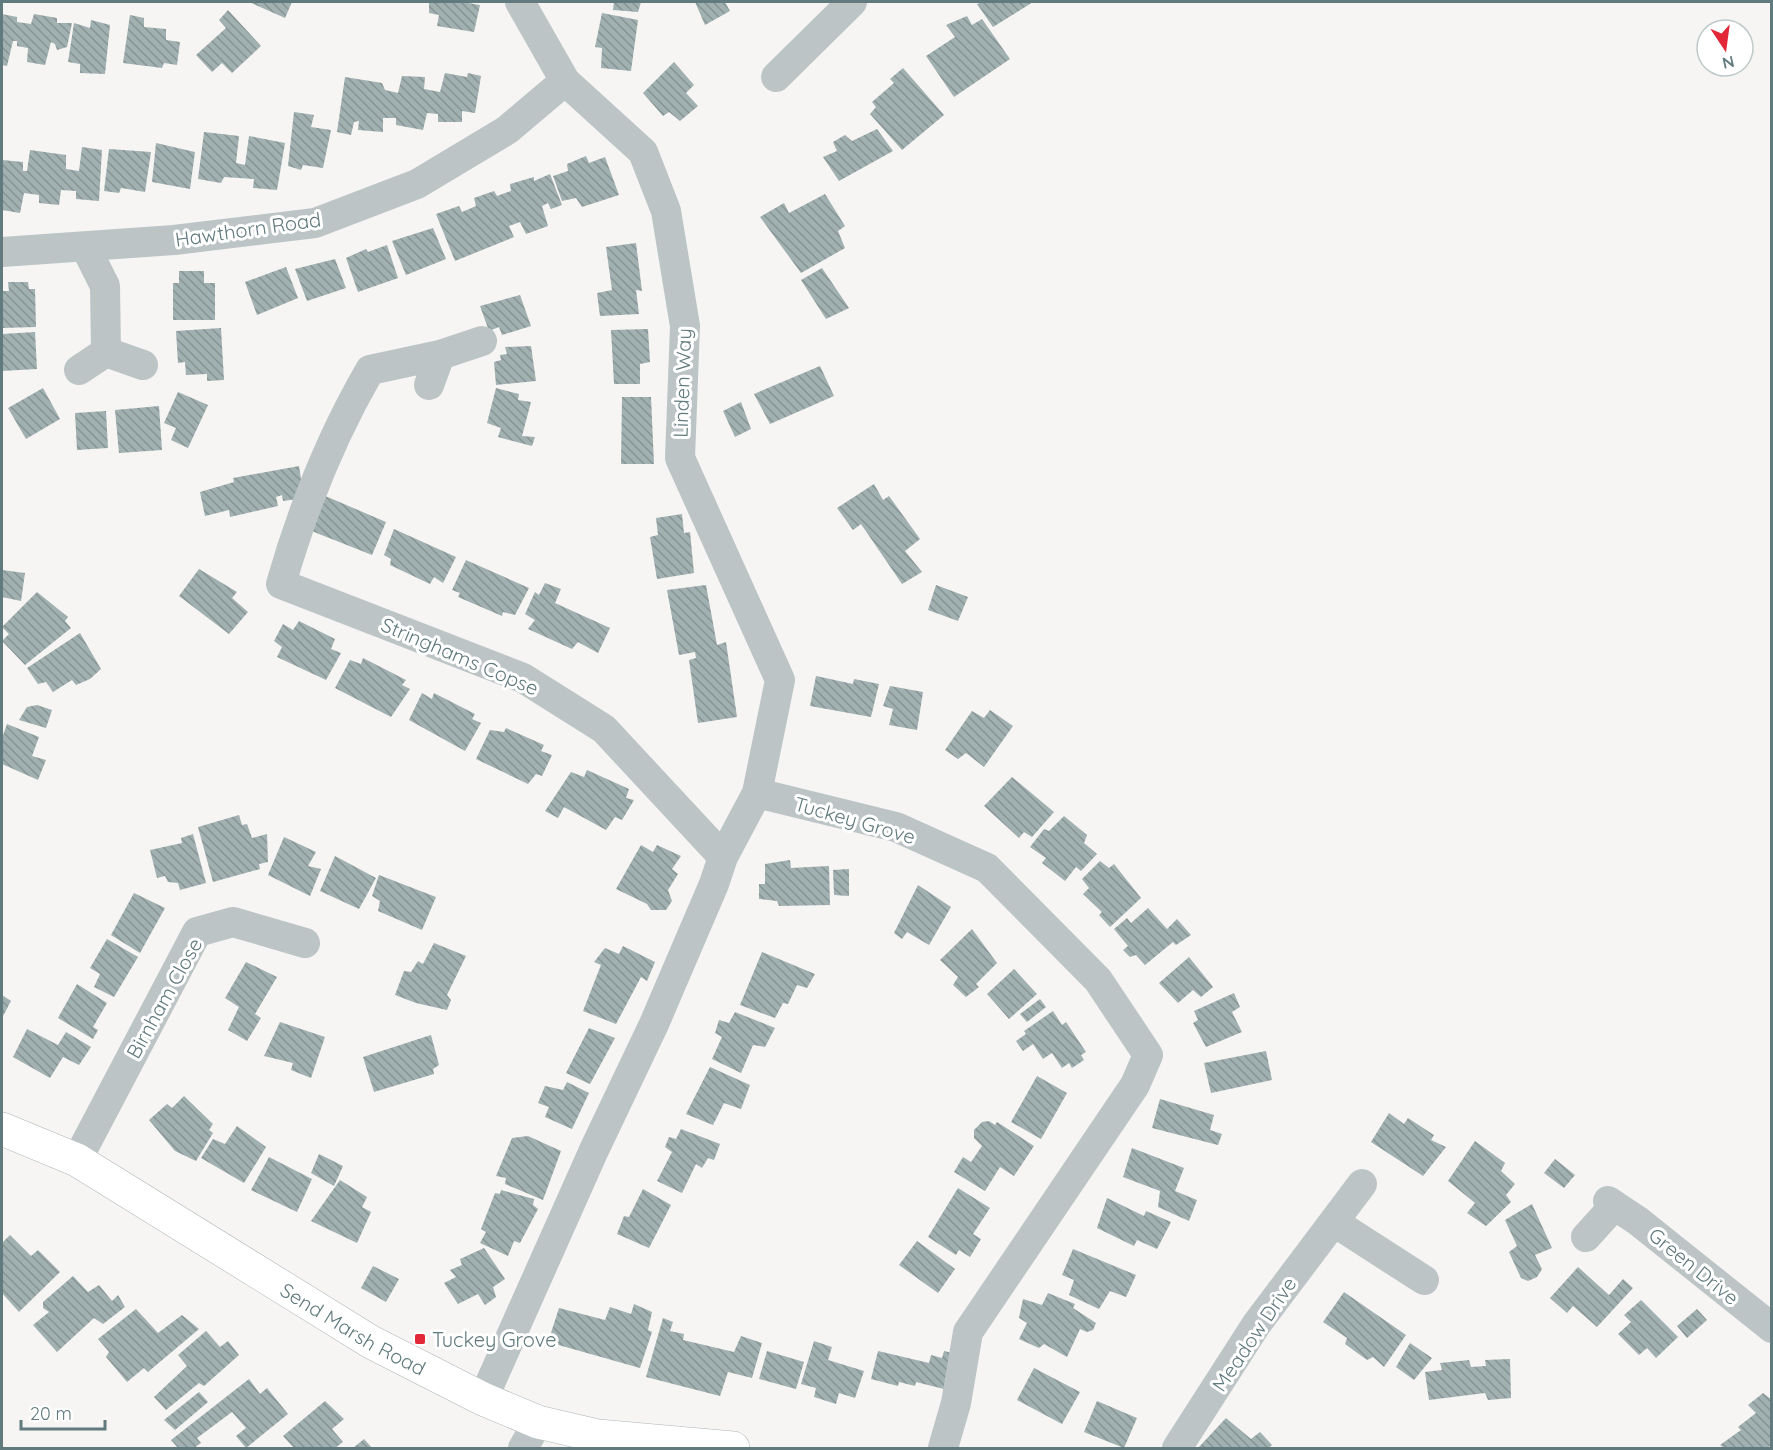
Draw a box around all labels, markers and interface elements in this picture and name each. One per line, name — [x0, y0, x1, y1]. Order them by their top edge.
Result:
north arrow — [1695, 18, 1755, 78]
text: N — [1720, 52, 1736, 74]
street label: Hawthorn Road — [173, 206, 323, 252]
street label: Linden Way — [668, 328, 696, 438]
street label: Stringhams Copse — [378, 612, 542, 700]
street label: Tuckey Grove — [792, 791, 918, 849]
street label: Birnham Close — [121, 933, 207, 1063]
street label: Green Drive — [1644, 1222, 1744, 1310]
street label: Meadow Drive — [1206, 1272, 1302, 1396]
street label: Send Marsh Road — [276, 1277, 430, 1380]
place label: Tuckey Grove — [432, 1327, 557, 1352]
marker: Tuckey Grove — [413, 1332, 427, 1346]
scale bar — [21, 1393, 105, 1431]
text: 20 m — [30, 1402, 72, 1425]

